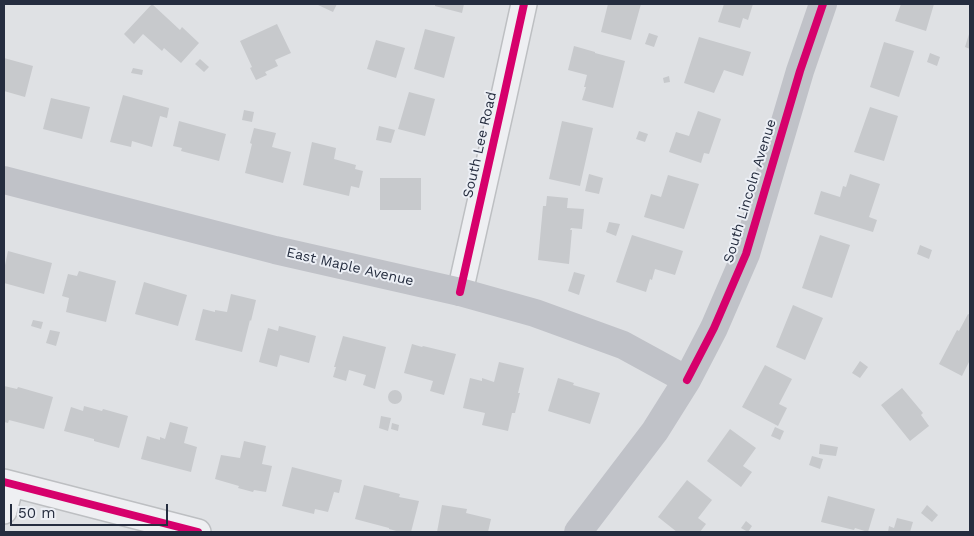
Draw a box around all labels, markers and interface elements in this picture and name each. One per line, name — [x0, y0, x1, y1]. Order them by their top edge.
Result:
street label: South Lee Road — [460, 90, 500, 200]
street label: South Lincoln Avenue — [720, 117, 780, 265]
street label: East Maple Avenue — [285, 244, 415, 290]
scale bar — [12, 494, 170, 526]
text: 50 m — [18, 504, 55, 522]

